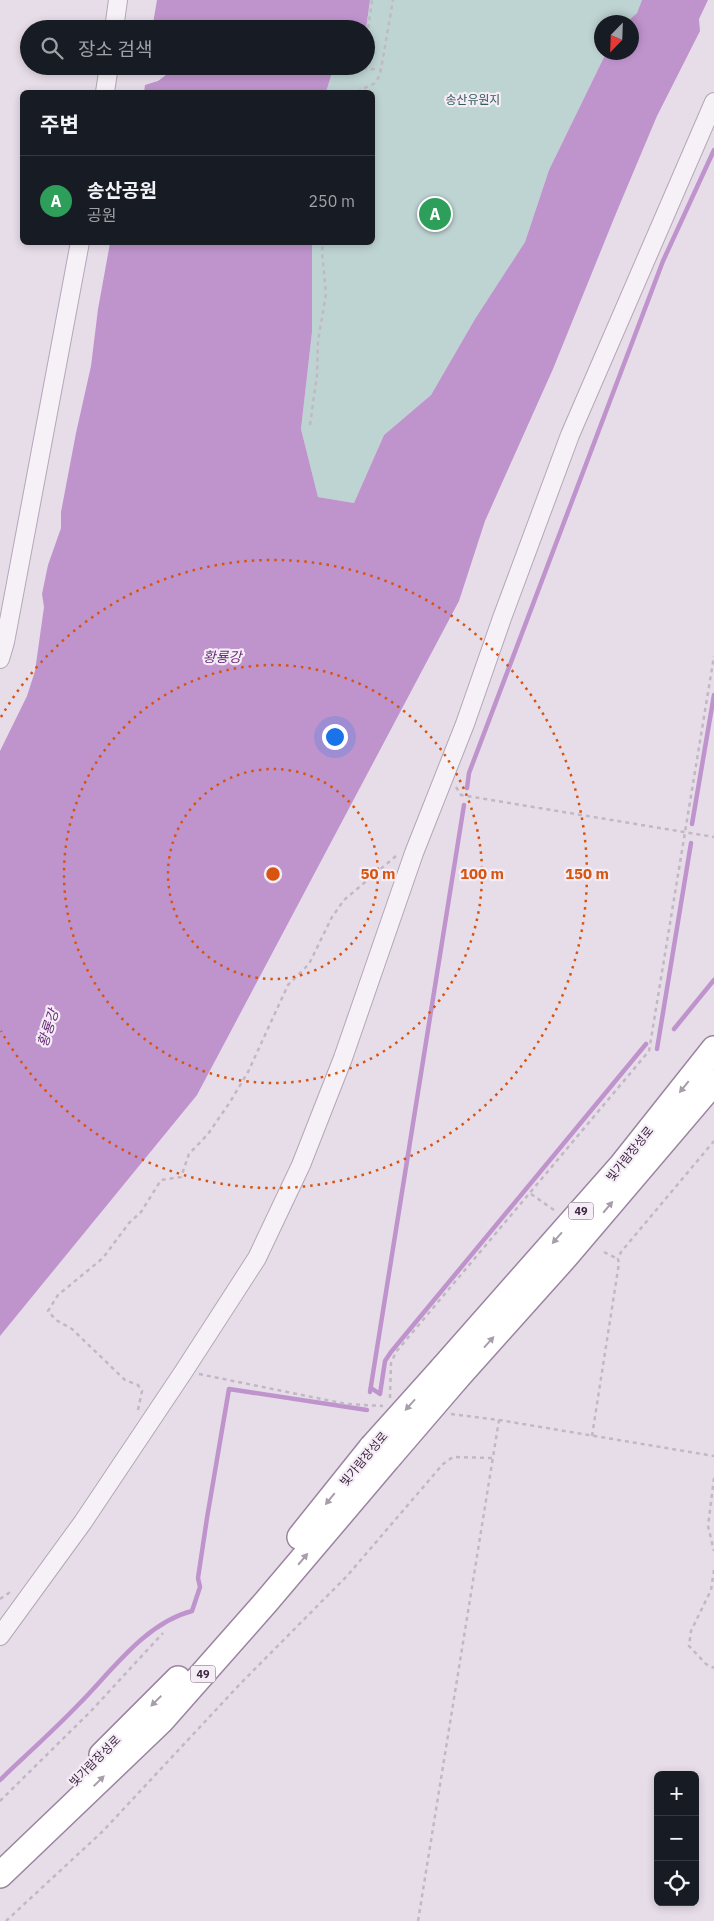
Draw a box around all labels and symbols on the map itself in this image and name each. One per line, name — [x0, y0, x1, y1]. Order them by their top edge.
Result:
north arrow — [594, 15, 639, 60]
park label: 송산유원지 — [445, 92, 501, 107]
pin: A — [419, 195, 451, 233]
water label: 황룡강 — [203, 648, 243, 666]
your location — [322, 724, 348, 750]
text: 50 m — [361, 864, 395, 883]
text: 100 m — [460, 864, 504, 883]
text: 150 m — [565, 864, 609, 883]
centre of rings — [264, 865, 282, 883]
water label: 황룡강 — [33, 1005, 63, 1049]
one-way arrow — [678, 1080, 689, 1093]
street label: 빛가람장성로 — [603, 1123, 656, 1184]
one-way arrow — [602, 1201, 613, 1214]
road number: 49 — [568, 1202, 594, 1220]
one-way arrow — [551, 1232, 563, 1244]
one-way arrow — [483, 1337, 495, 1349]
one-way arrow — [404, 1399, 415, 1412]
street label: 빛가람장성로 — [337, 1428, 391, 1489]
one-way arrow — [325, 1492, 336, 1505]
one-way arrow — [298, 1552, 309, 1565]
road number: 49 — [190, 1666, 216, 1682]
one-way arrow — [150, 1695, 162, 1707]
street label: 빛가람장성로 — [66, 1732, 123, 1789]
one-way arrow — [92, 1775, 104, 1787]

